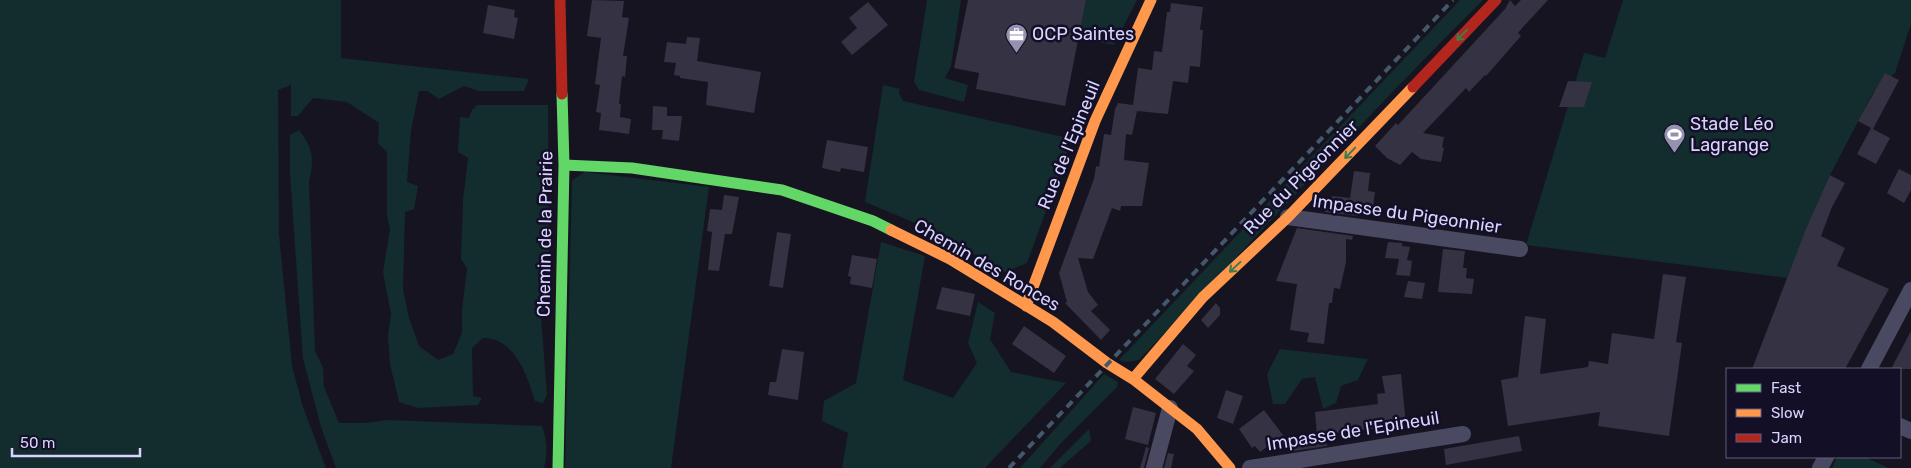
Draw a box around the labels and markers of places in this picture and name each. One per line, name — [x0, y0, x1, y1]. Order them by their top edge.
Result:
office icon: OCP Saintes — [1004, 22, 1028, 53]
place label: OCP Saintes — [1032, 23, 1134, 45]
place label: Stade Léo Lagrange — [1690, 113, 1774, 156]
sports icon: Stade Léo Lagrange — [1662, 122, 1686, 153]

